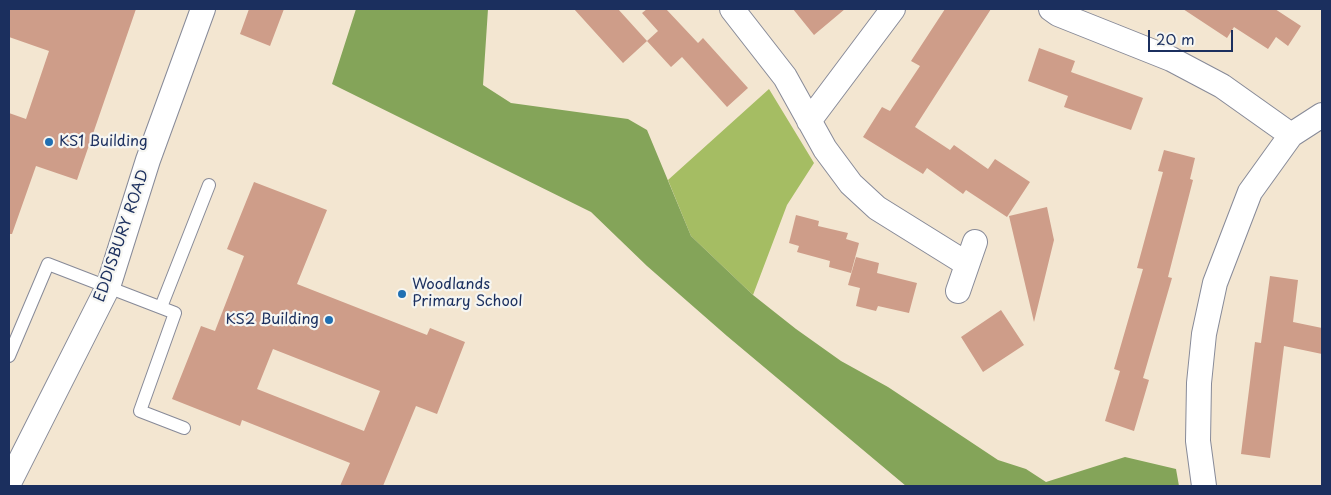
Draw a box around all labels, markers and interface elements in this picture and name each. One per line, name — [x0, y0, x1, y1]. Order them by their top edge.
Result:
scale bar — [1151, 20, 1236, 52]
text: 20 m — [1156, 27, 1195, 50]
place label: KS1 Building — [59, 133, 148, 151]
marker: KS1 Building — [43, 136, 55, 148]
street label: EDDISBURY ROAD — [91, 167, 153, 305]
place label: Woodlands Primary School — [412, 276, 523, 311]
marker: Woodlands Primary School — [396, 288, 408, 300]
place label: KS2 Building — [226, 311, 319, 329]
marker: KS2 Building — [323, 314, 335, 326]

